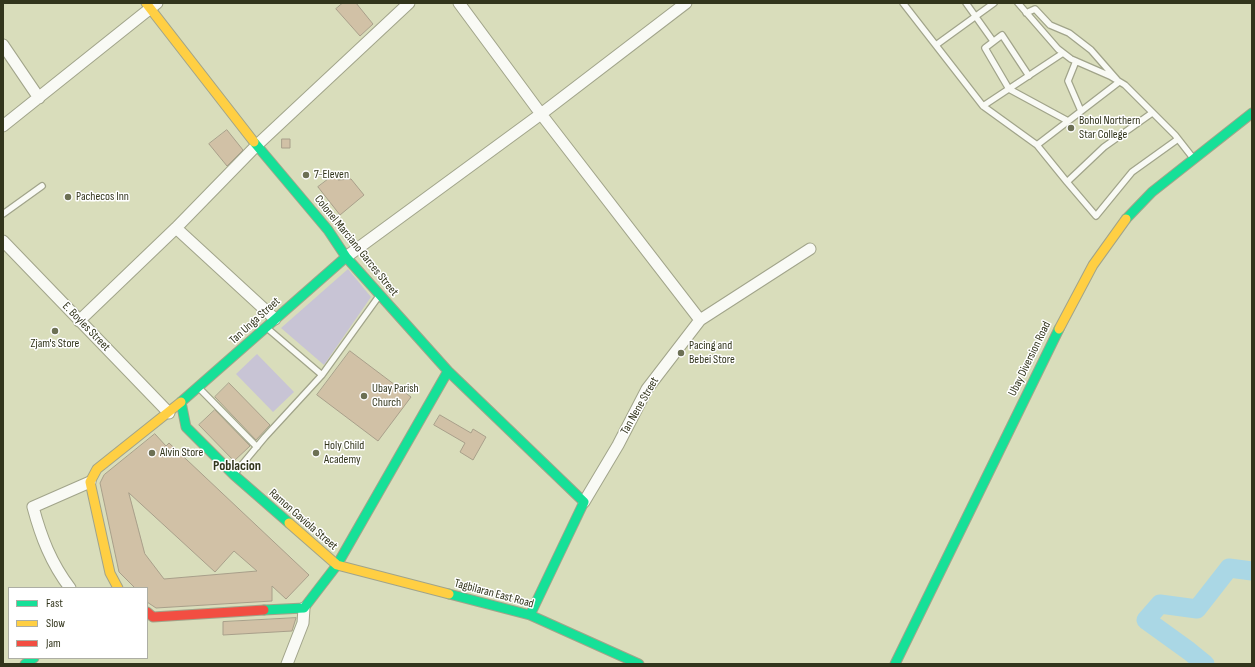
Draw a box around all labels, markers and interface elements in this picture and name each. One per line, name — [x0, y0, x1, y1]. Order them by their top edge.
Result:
place label: Bohol Northern Star College — [1079, 114, 1140, 142]
marker: Bohol Northern Star College — [1066, 123, 1076, 133]
place label: 7-Eleven — [314, 168, 349, 182]
marker: 7-Eleven — [301, 170, 311, 180]
place label: Pachecos Inn — [76, 190, 129, 204]
marker: Pachecos Inn — [63, 192, 73, 202]
street label: Colonel Marciano Garces Street — [311, 193, 401, 299]
street label: Tan Unga Street — [227, 294, 283, 348]
street label: E. Boyles Street — [59, 299, 113, 355]
street label: Ubay Diversion Road — [1006, 319, 1054, 399]
marker: Zjam's Store — [50, 326, 60, 336]
place label: Zjam's Store — [31, 337, 79, 351]
place label: Pacing and Bebei Store — [689, 339, 735, 367]
marker: Pacing and Bebei Store — [676, 348, 686, 358]
street label: Tan Nene Street — [618, 375, 662, 437]
place label: Ubay Parish Church — [372, 382, 419, 410]
marker: Ubay Parish Church — [359, 391, 369, 401]
place label: Holy Child Academy — [324, 439, 364, 467]
place label: Alvin Store — [160, 446, 203, 460]
marker: Alvin Store — [147, 448, 157, 458]
marker: Holy Child Academy — [311, 448, 321, 458]
district label: Poblacion — [213, 458, 261, 474]
street label: Ramon Gaviola Street — [266, 486, 340, 554]
street label: Tagbilaran East Road — [453, 576, 535, 612]
legend — [8, 587, 148, 659]
text: Fast — [46, 596, 63, 611]
text: Slow — [46, 616, 65, 631]
text: Jam — [46, 636, 61, 651]

